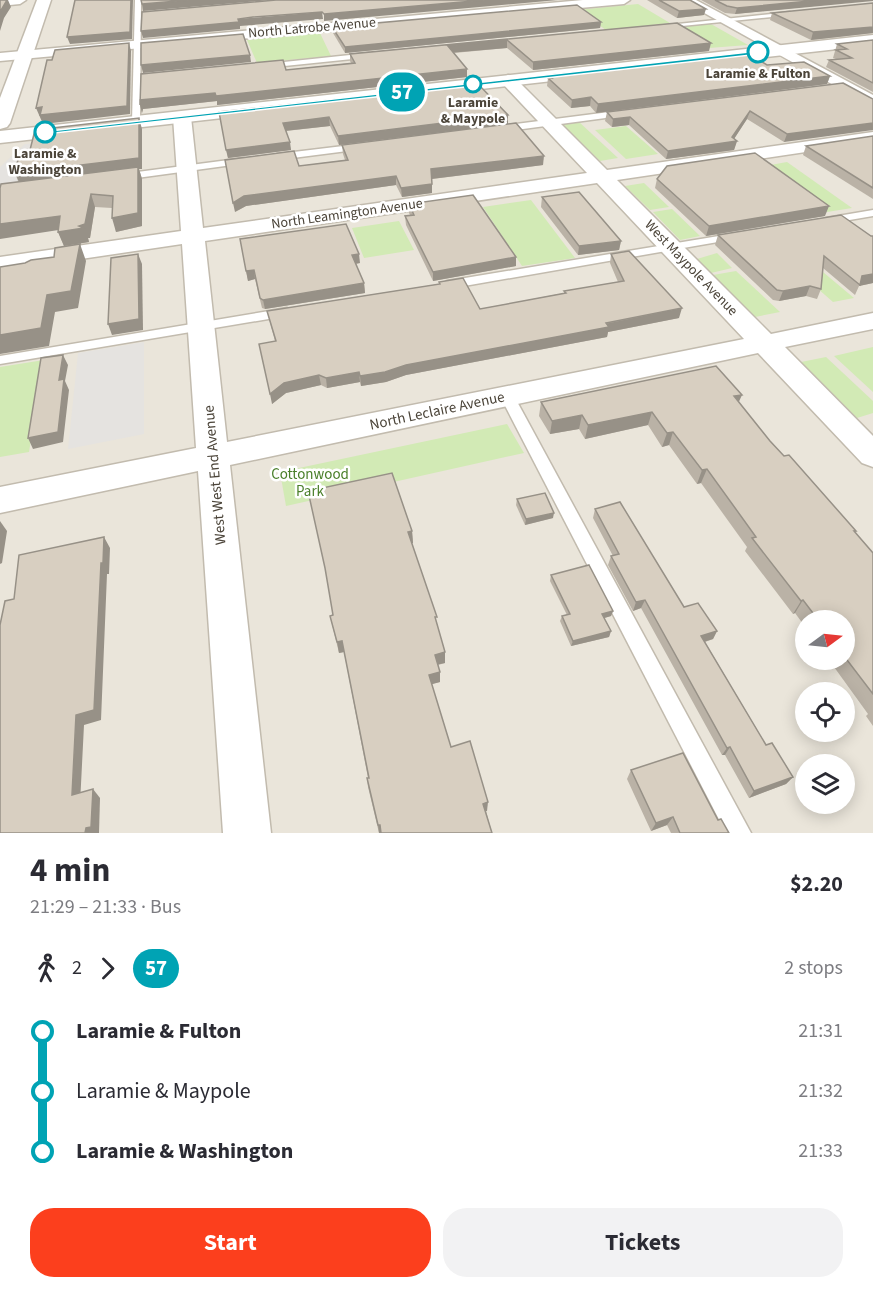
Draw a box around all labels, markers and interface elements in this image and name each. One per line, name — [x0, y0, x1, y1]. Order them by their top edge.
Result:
street label: North Latrobe Avenue — [247, 12, 377, 44]
marker: Laramie & Fulton — [747, 41, 769, 63]
place label: Laramie & Fulton — [705, 64, 811, 84]
line badge: 57 — [375, 72, 429, 112]
marker: Laramie & Maypole — [464, 75, 482, 93]
text: 57 — [391, 77, 413, 107]
place label: Laramie & Maypole — [441, 93, 505, 129]
marker: Laramie & Washington — [34, 121, 56, 143]
place label: Laramie & Washington — [8, 144, 82, 180]
street label: North Leamington Avenue — [270, 193, 424, 235]
street label: West Maypole Avenue — [640, 215, 742, 321]
street label: North Leclaire Avenue — [368, 386, 506, 436]
street label: West West End Avenue — [198, 404, 232, 546]
park label: Cottonwood Park — [271, 464, 349, 502]
north arrow — [795, 610, 855, 670]
map controls — [795, 610, 855, 814]
button: locate — [795, 682, 855, 742]
button: layers — [795, 754, 855, 814]
text: 4 min — [30, 847, 110, 894]
text: $2.20 — [790, 868, 843, 900]
text: 21:29 – 21:33 · Bus — [30, 893, 181, 921]
icon: walk — [30, 952, 63, 985]
icon: forward — [91, 952, 124, 985]
text: 57 — [145, 953, 167, 983]
text: 2 — [72, 954, 82, 982]
text: 2 stops — [784, 954, 843, 982]
text: Laramie & Fulton — [76, 1015, 241, 1047]
text: 21:31 — [798, 1017, 843, 1045]
text: Laramie & Maypole — [76, 1075, 251, 1107]
text: 21:32 — [798, 1077, 843, 1105]
text: Laramie & Washington — [76, 1135, 293, 1167]
text: 21:33 — [798, 1137, 843, 1165]
button: Start — [30, 1208, 431, 1277]
button: Tickets — [443, 1208, 843, 1277]

